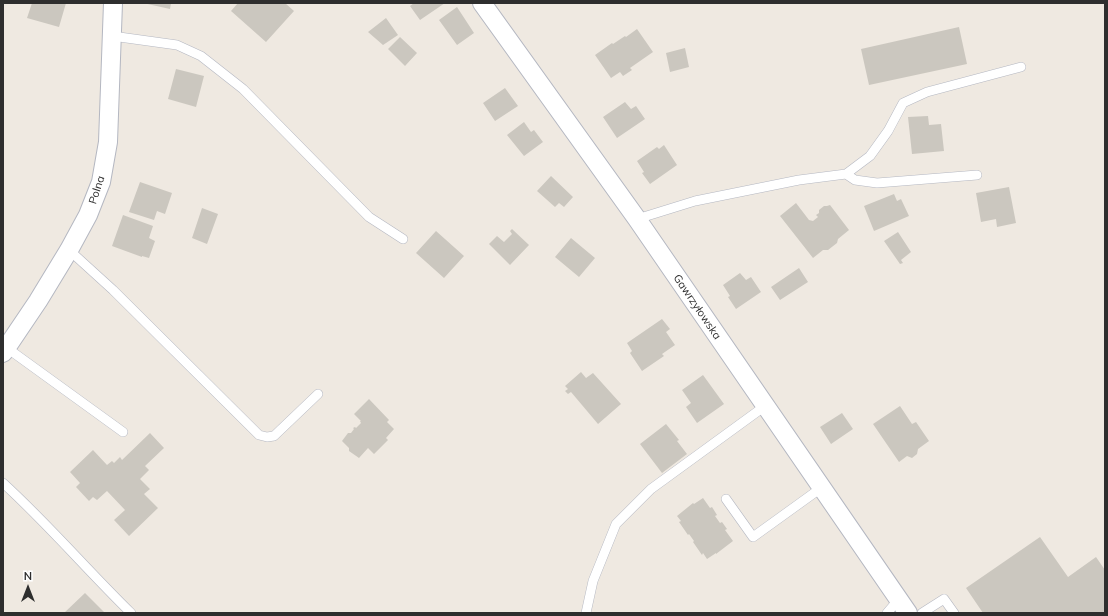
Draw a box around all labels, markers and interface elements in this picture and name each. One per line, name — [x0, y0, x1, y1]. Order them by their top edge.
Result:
street label: Polna — [86, 174, 108, 206]
street label: Gawrzyłowska — [670, 272, 724, 342]
north arrow — [8, 568, 48, 608]
text: N — [24, 569, 32, 583]

